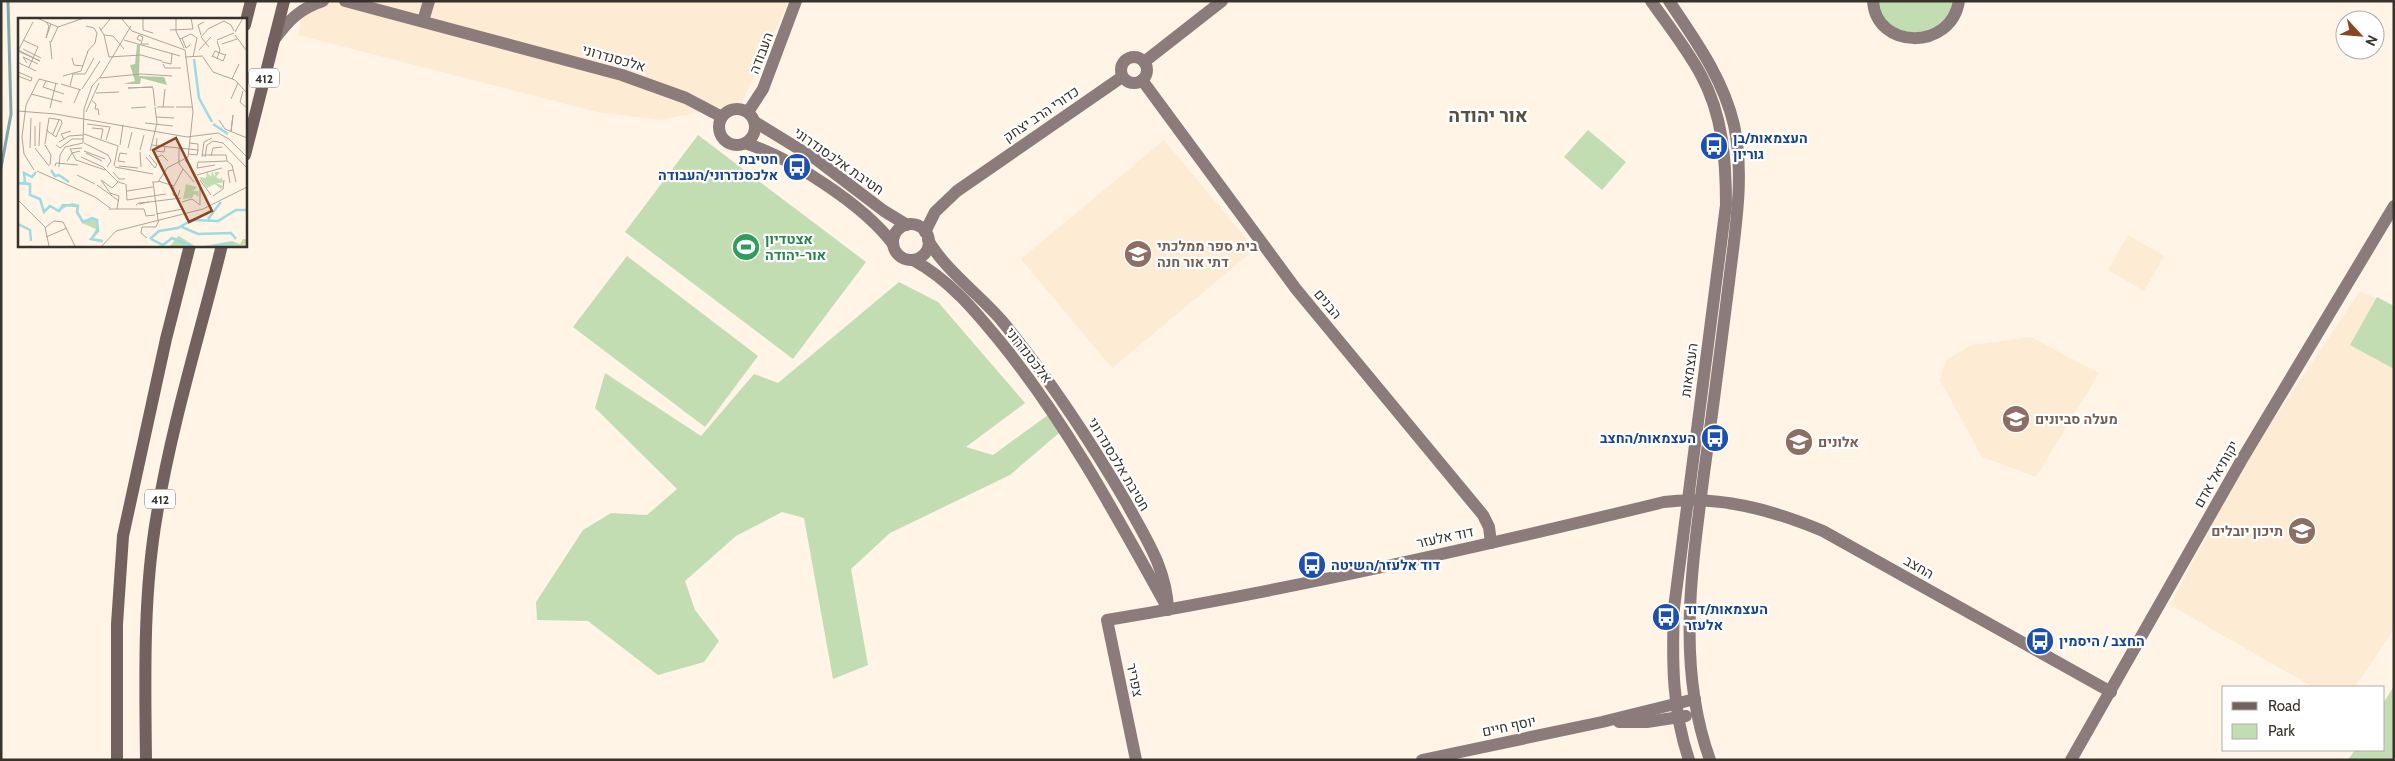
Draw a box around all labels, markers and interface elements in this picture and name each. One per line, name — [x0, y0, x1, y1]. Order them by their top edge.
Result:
north arrow — [2335, 10, 2385, 60]
inset map — [18, 18, 246, 246]
street label: העבודה — [745, 30, 777, 76]
text: N — [2361, 32, 2382, 49]
street label: אלכסנדרוני — [580, 40, 648, 76]
road number: 412 — [249, 68, 279, 88]
street label: כדורי הרב יצחק — [1000, 82, 1082, 146]
district label: אור יהודה — [1448, 104, 1528, 127]
street label: חטיבת אלכסנדרוני — [790, 123, 888, 199]
place label: העצמאות/בן גוריון — [1733, 129, 1808, 163]
bus stop icon: העצמאות/בן גוריון — [1699, 131, 1729, 161]
place label: חטיבת אלכסנדרוני/העבודה — [658, 150, 778, 184]
bus stop icon: חטיבת אלכסנדרוני/העבודה — [782, 152, 812, 182]
place label: אצטדיון אור-יהודה — [765, 230, 826, 264]
sports icon: אצטדיון אור-יהודה — [731, 232, 761, 262]
place label: בית ספר ממלכתי דתי אור חנה — [1157, 237, 1258, 271]
school or university icon: בית ספר ממלכתי דתי אור חנה — [1123, 239, 1153, 269]
street label: הבנים — [1310, 285, 1346, 323]
street label: אלכסנדרוני — [1002, 324, 1056, 386]
street label: העצמאות — [1676, 342, 1702, 398]
school or university icon: מעלה סביונים — [2001, 404, 2031, 434]
place label: מעלה סביונים — [2035, 410, 2118, 428]
street label: חטיבת אלכסנדרוני — [1084, 414, 1154, 514]
bus stop icon: העצמאות/החצב — [1700, 423, 1730, 453]
school or university icon: אלונים — [1784, 427, 1814, 457]
place label: העצמאות/החצב — [1600, 429, 1696, 447]
place label: אלונים — [1818, 433, 1859, 451]
street label: יקותיאל אדם — [2190, 437, 2242, 511]
road number: 412 — [145, 489, 175, 508]
school or university icon: תיכון יובלים — [2287, 516, 2317, 546]
street label: דוד אלעזר — [1415, 522, 1475, 552]
place label: תיכון יובלים — [2211, 522, 2283, 540]
bus stop icon: דוד אלעזר/השיטה — [1297, 550, 1327, 580]
street label: החצב — [1901, 551, 1937, 583]
place label: דוד אלעזר/השיטה — [1331, 556, 1441, 574]
place label: העצמאות/דוד אלעזר — [1685, 600, 1768, 634]
bus stop icon: העצמאות/דוד אלעזר — [1651, 602, 1681, 632]
bus stop icon: החצב / היסמין — [2025, 626, 2055, 656]
place label: החצב / היסמין — [2059, 632, 2145, 650]
street label: צפריר — [1123, 661, 1147, 699]
legend — [2222, 686, 2385, 751]
text: Road — [2268, 697, 2301, 715]
street label: יוסף חיים — [1480, 712, 1538, 740]
text: Park — [2268, 722, 2295, 740]

